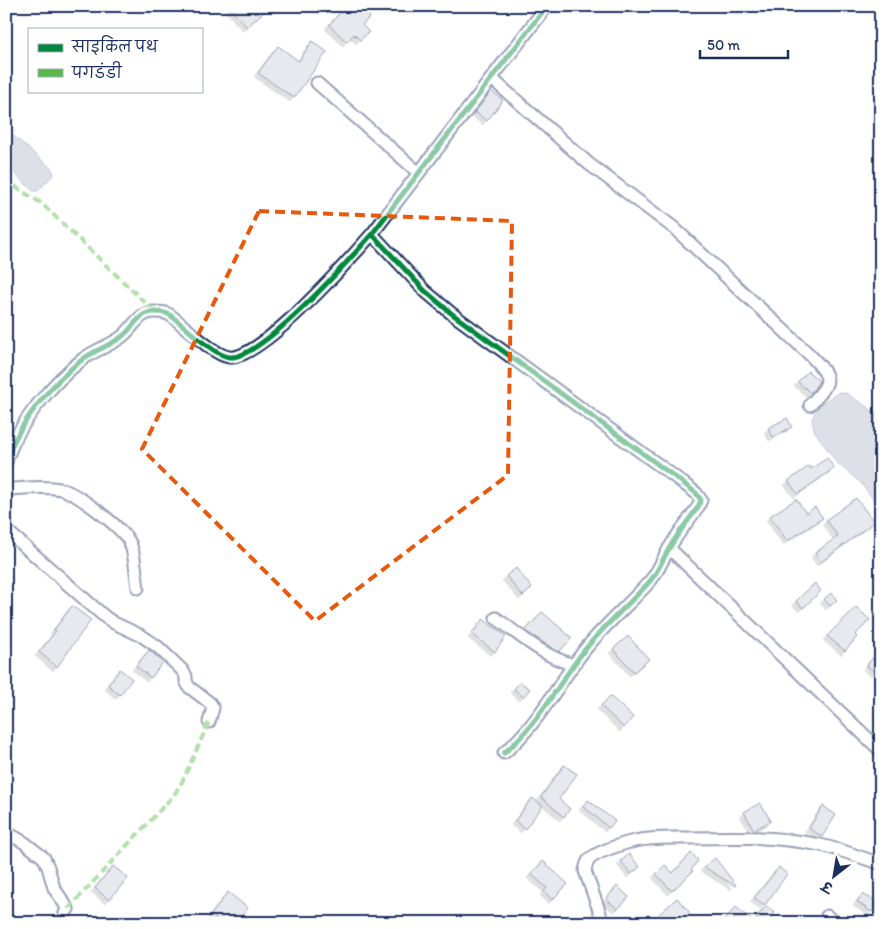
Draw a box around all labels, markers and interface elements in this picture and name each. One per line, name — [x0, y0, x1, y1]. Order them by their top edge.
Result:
legend — [28, 28, 202, 92]
scale bar — [700, 28, 787, 60]
text: साइकिल पथ — [71, 35, 159, 56]
text: 50 m — [707, 36, 740, 54]
text: पगडंडी — [71, 61, 122, 82]
north arrow — [810, 852, 860, 902]
text: उ — [818, 876, 838, 897]

